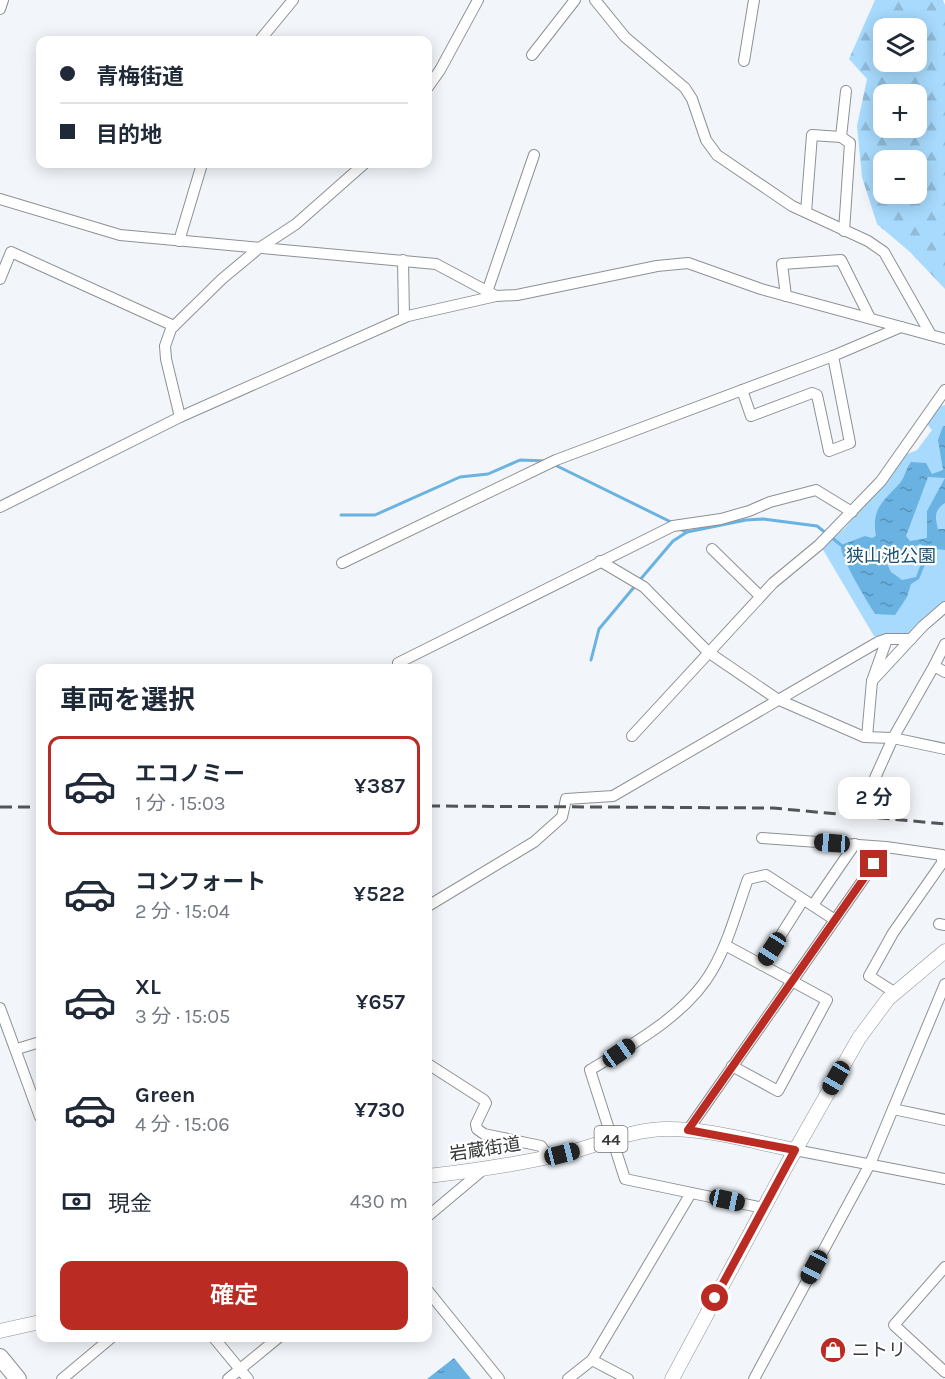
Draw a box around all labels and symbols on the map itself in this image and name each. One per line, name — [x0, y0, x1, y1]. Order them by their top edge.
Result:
park label: 狭山池公園 — [846, 545, 936, 567]
callout: 2 分 — [838, 777, 910, 819]
car — [813, 833, 851, 853]
route end — [860, 850, 887, 877]
car — [755, 929, 789, 969]
car — [599, 1035, 639, 1071]
car — [819, 1058, 853, 1098]
road number: 44 — [594, 1126, 628, 1152]
street label: 岩蔵街道 — [448, 1133, 522, 1165]
car — [542, 1141, 582, 1167]
car — [708, 1187, 746, 1213]
car — [798, 1247, 830, 1287]
route start — [701, 1284, 728, 1311]
shop icon: ニトリ — [818, 1335, 848, 1365]
place label: ニトリ — [852, 1339, 906, 1361]

